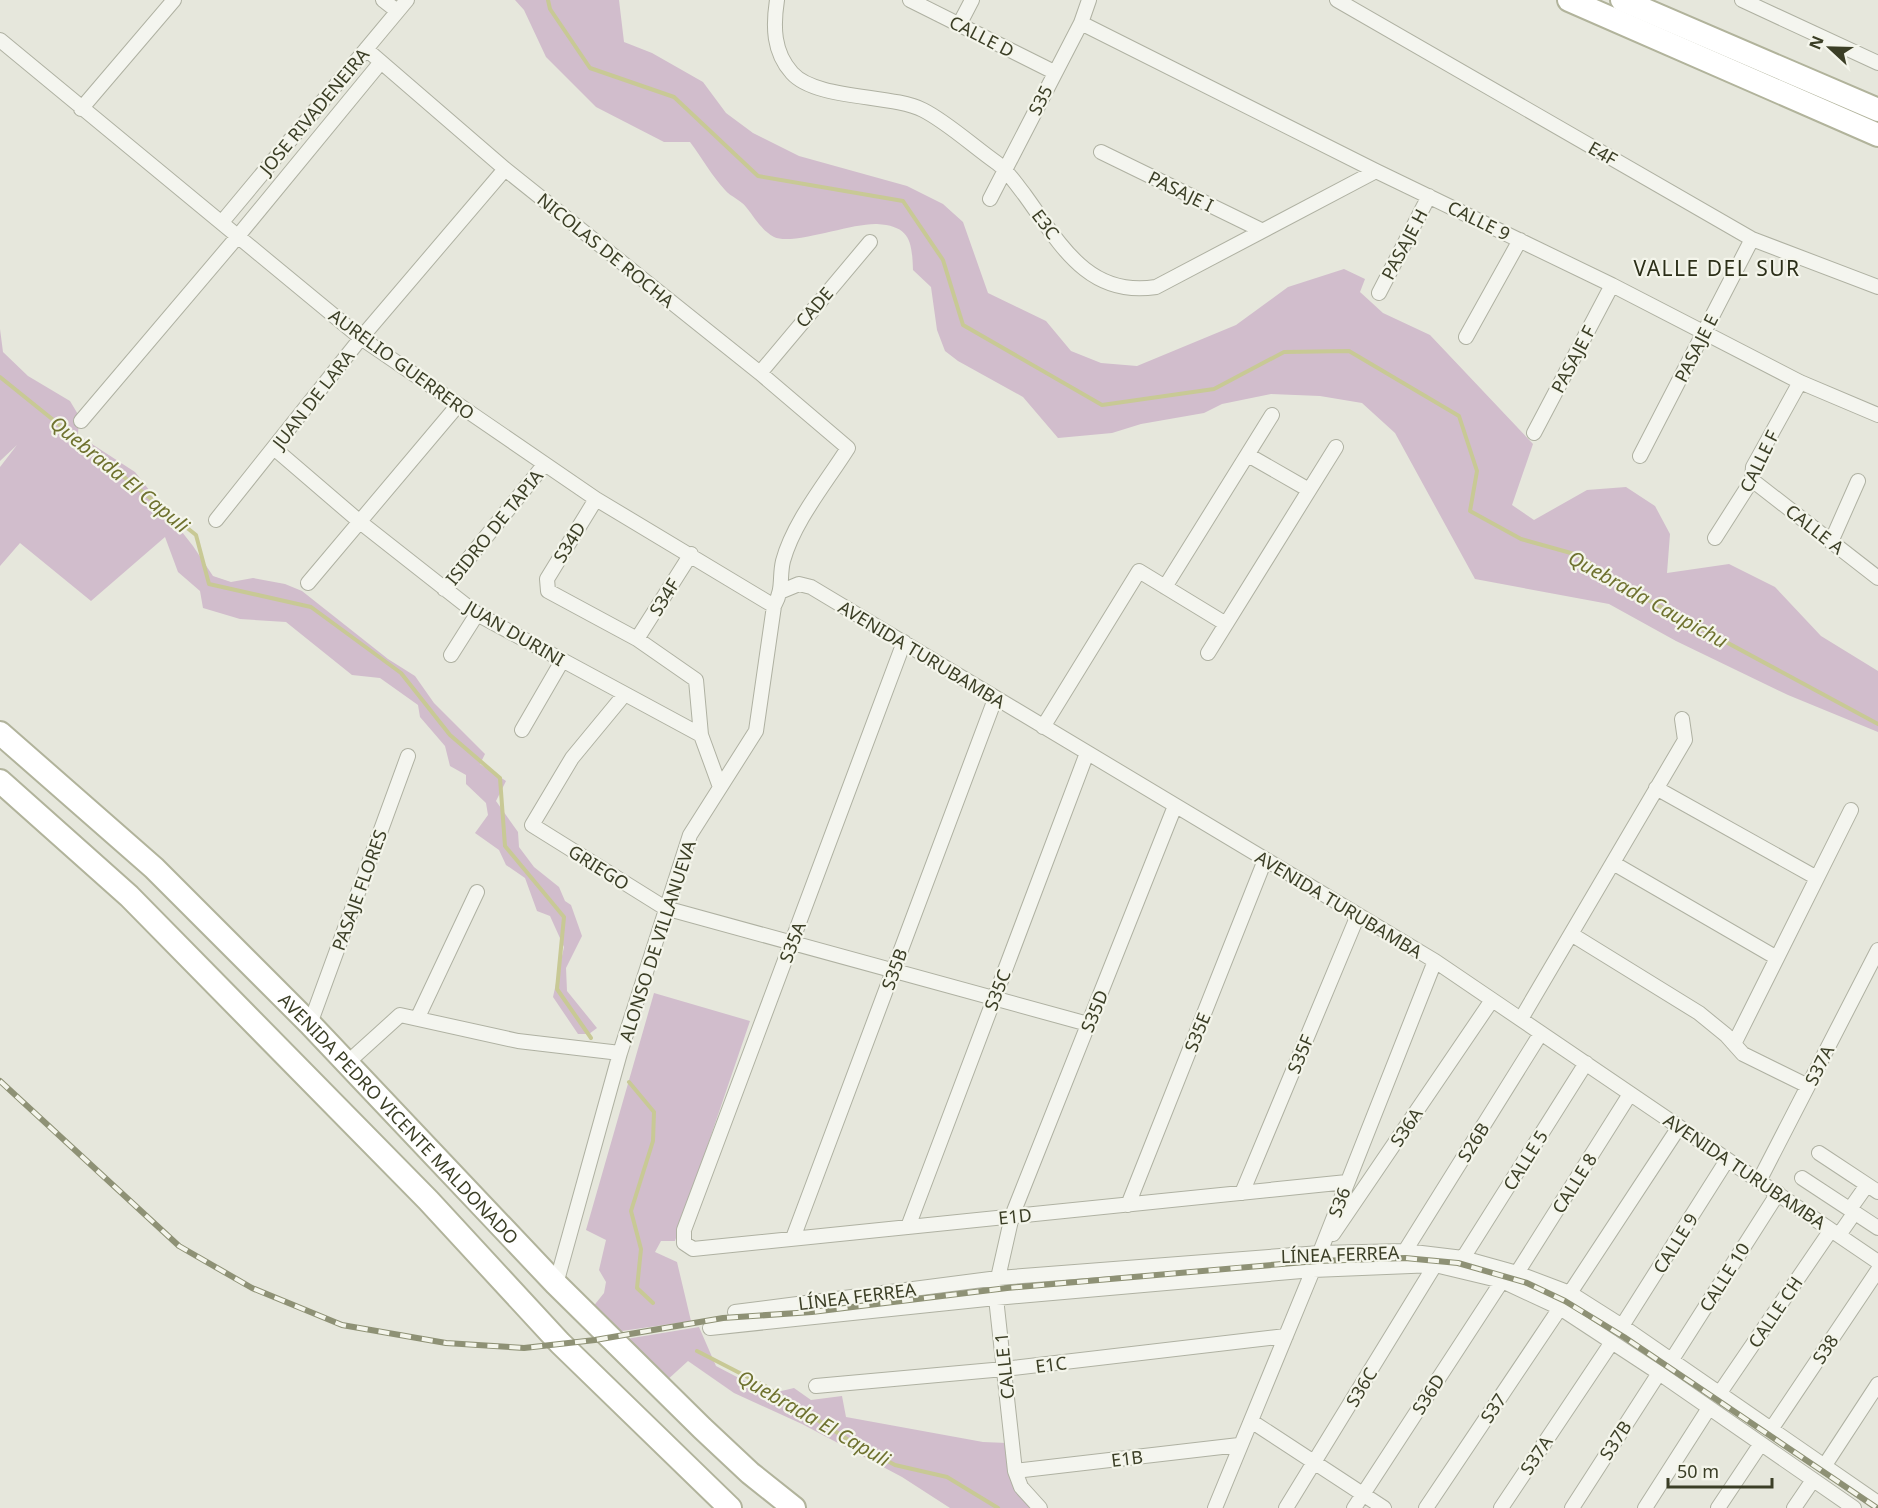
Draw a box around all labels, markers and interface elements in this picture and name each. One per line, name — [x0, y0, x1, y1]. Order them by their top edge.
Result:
street label: CALLE D — [946, 10, 1018, 62]
north arrow — [1800, 18, 1860, 78]
text: N — [1803, 32, 1829, 53]
street label: JOSE RIVADENEIRA — [253, 42, 374, 181]
street label: S35 — [1022, 81, 1058, 119]
street label: E4F — [1584, 135, 1622, 171]
street label: PASAJE I — [1145, 165, 1217, 217]
street label: NICOLAS DE ROCHA — [533, 187, 680, 313]
street label: CALLE 9 — [1444, 195, 1514, 245]
street label: E3C — [1027, 204, 1065, 244]
street label: PASAJE H — [1375, 204, 1433, 284]
district label: VALLE DEL SUR — [1633, 254, 1801, 282]
street label: CADE — [790, 282, 838, 332]
street label: AURELIO GUERRERO — [325, 303, 479, 425]
street label: PASAJE E — [1669, 310, 1723, 386]
street label: PASAJE F — [1545, 321, 1601, 397]
street label: JUAN DE LARA — [266, 344, 359, 455]
water label: Quebrada El Capuli — [45, 409, 196, 539]
street label: CALLE F — [1734, 426, 1784, 496]
street label: ISIDRO DE TAPIA — [440, 464, 548, 590]
street label: CALLE A — [1781, 499, 1850, 560]
street label: S34D — [547, 517, 591, 567]
water label: Quebrada Caupichu — [1563, 544, 1733, 654]
street label: S34F — [643, 574, 685, 620]
street label: JUAN DURINI — [459, 594, 569, 671]
street label: AVENIDA TURUBAMBA — [834, 595, 1010, 714]
street label: PASAJE FLORES — [326, 826, 392, 954]
street label: ALONSO DE VILLANUEVA — [613, 837, 701, 1045]
street label: GRIEGO — [564, 839, 634, 895]
street label: AVENIDA TURUBAMBA — [1251, 845, 1427, 964]
street label: S35A — [773, 918, 811, 966]
street label: S35B — [876, 945, 912, 993]
street label: S35C — [978, 966, 1016, 1014]
street label: S35D — [1075, 986, 1113, 1036]
street label: AVENIDA PEDRO VICENTE MALDONADO — [274, 988, 524, 1249]
street label: S35E — [1178, 1009, 1216, 1055]
street label: S35F — [1281, 1031, 1319, 1077]
street label: S37A — [1799, 1040, 1839, 1089]
street label: S36A — [1384, 1102, 1428, 1151]
street label: AVENIDA TURUBAMBA — [1659, 1108, 1831, 1235]
street label: S26B — [1452, 1118, 1494, 1166]
street label: CALLE 5 — [1497, 1125, 1553, 1195]
street label: CALLE 8 — [1546, 1148, 1602, 1218]
street label: S36 — [1322, 1183, 1356, 1221]
street label: E1D — [997, 1202, 1033, 1230]
street label: CALLE 9 — [1647, 1208, 1703, 1278]
street label: CALLE 10 — [1693, 1238, 1755, 1316]
street label: LÍNEA FERREA — [1280, 1240, 1400, 1268]
street label: CALLE CH — [1742, 1272, 1808, 1352]
street label: LÍNEA FERREA — [797, 1277, 918, 1315]
street label: S38 — [1807, 1330, 1843, 1368]
street label: CALLE 1 — [989, 1332, 1019, 1400]
street label: E1C — [1034, 1350, 1068, 1378]
water label: Quebrada El Capuli — [733, 1363, 896, 1473]
street label: S36C — [1340, 1363, 1382, 1411]
street label: S36D — [1406, 1369, 1450, 1419]
street label: S37 — [1475, 1389, 1511, 1427]
street label: S37B — [1593, 1416, 1637, 1464]
street label: S37A — [1514, 1430, 1558, 1479]
street label: E1B — [1110, 1444, 1144, 1472]
scale bar — [1668, 1451, 1772, 1489]
text: 50 m — [1677, 1459, 1719, 1483]

